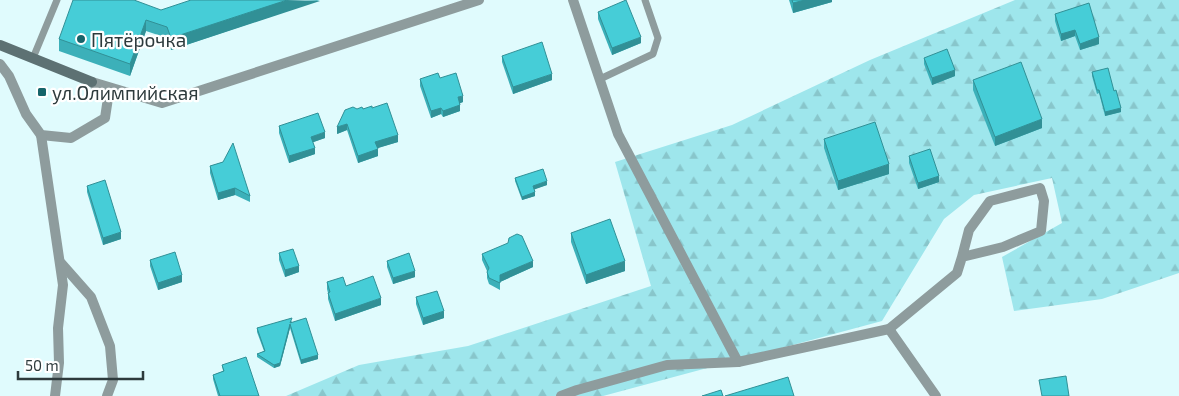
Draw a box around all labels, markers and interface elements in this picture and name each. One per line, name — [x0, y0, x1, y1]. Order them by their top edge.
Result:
place label: Пятёрочка — [91, 28, 186, 51]
marker: Пятёрочка — [75, 33, 87, 45]
place label: ул.Олимпийская — [52, 81, 199, 105]
marker: ул.Олимпийская — [36, 86, 48, 98]
scale bar — [18, 348, 142, 380]
text: 50 m — [25, 356, 59, 374]

